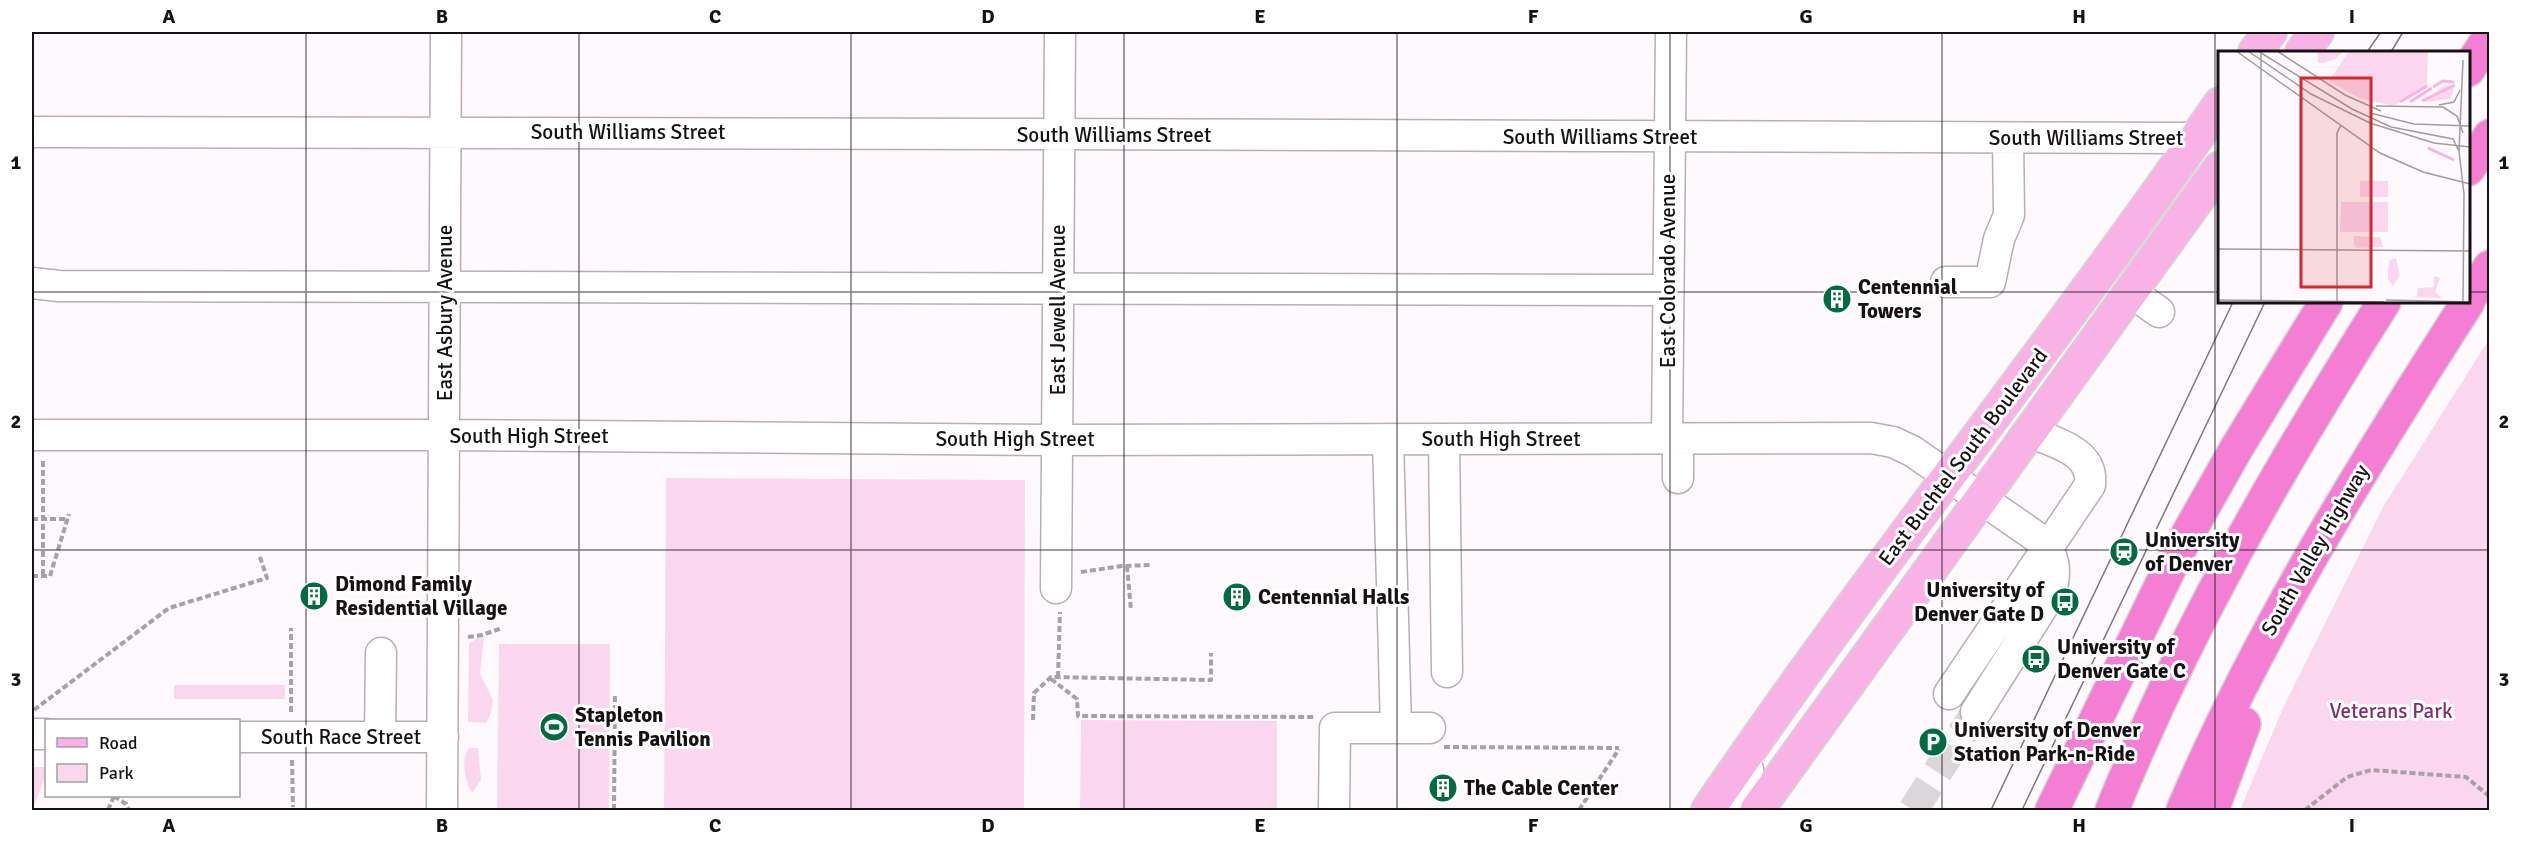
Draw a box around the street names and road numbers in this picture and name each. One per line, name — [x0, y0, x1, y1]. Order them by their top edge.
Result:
street label: South Williams Street — [531, 119, 725, 145]
street label: South Williams Street — [1017, 122, 1211, 148]
street label: South Williams Street — [1503, 124, 1697, 150]
street label: South Williams Street — [1989, 125, 2183, 151]
street label: East Colorado Avenue — [1655, 174, 1681, 368]
street label: East Jewell Avenue — [1045, 224, 1071, 396]
street label: East Asbury Avenue — [432, 225, 458, 401]
street label: East Buchtel South Boulevard — [1873, 343, 2053, 571]
street label: South High Street — [449, 423, 609, 449]
street label: South High Street — [935, 426, 1095, 452]
street label: South High Street — [1421, 426, 1581, 452]
street label: South Valley Highway — [2255, 460, 2375, 640]
street label: South Race Street — [261, 724, 421, 750]

